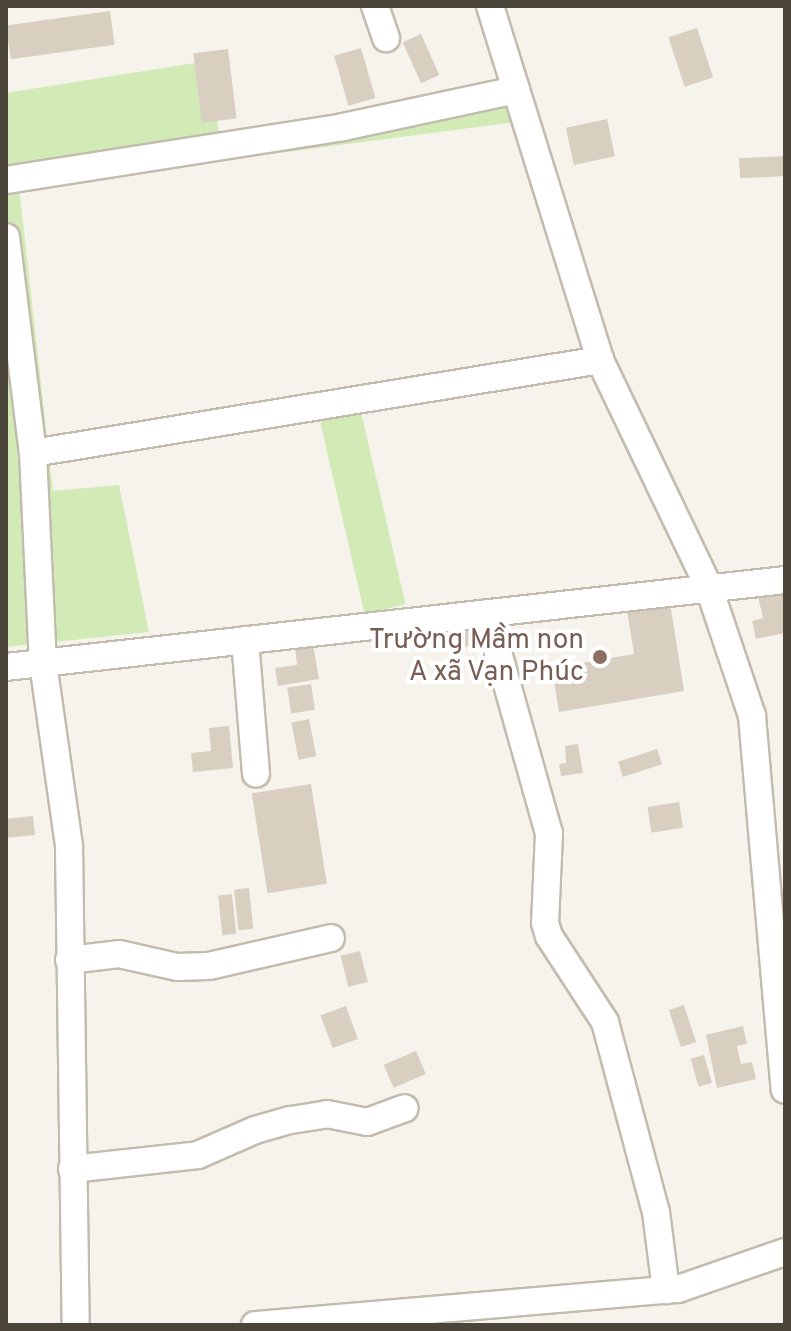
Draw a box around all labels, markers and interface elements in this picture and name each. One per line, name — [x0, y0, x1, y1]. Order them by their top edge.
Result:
place label: Trường Mầm non A xã Vạn Phúc — [369, 624, 584, 690]
marker: Trường Mầm non A xã Vạn Phúc — [591, 648, 609, 666]

